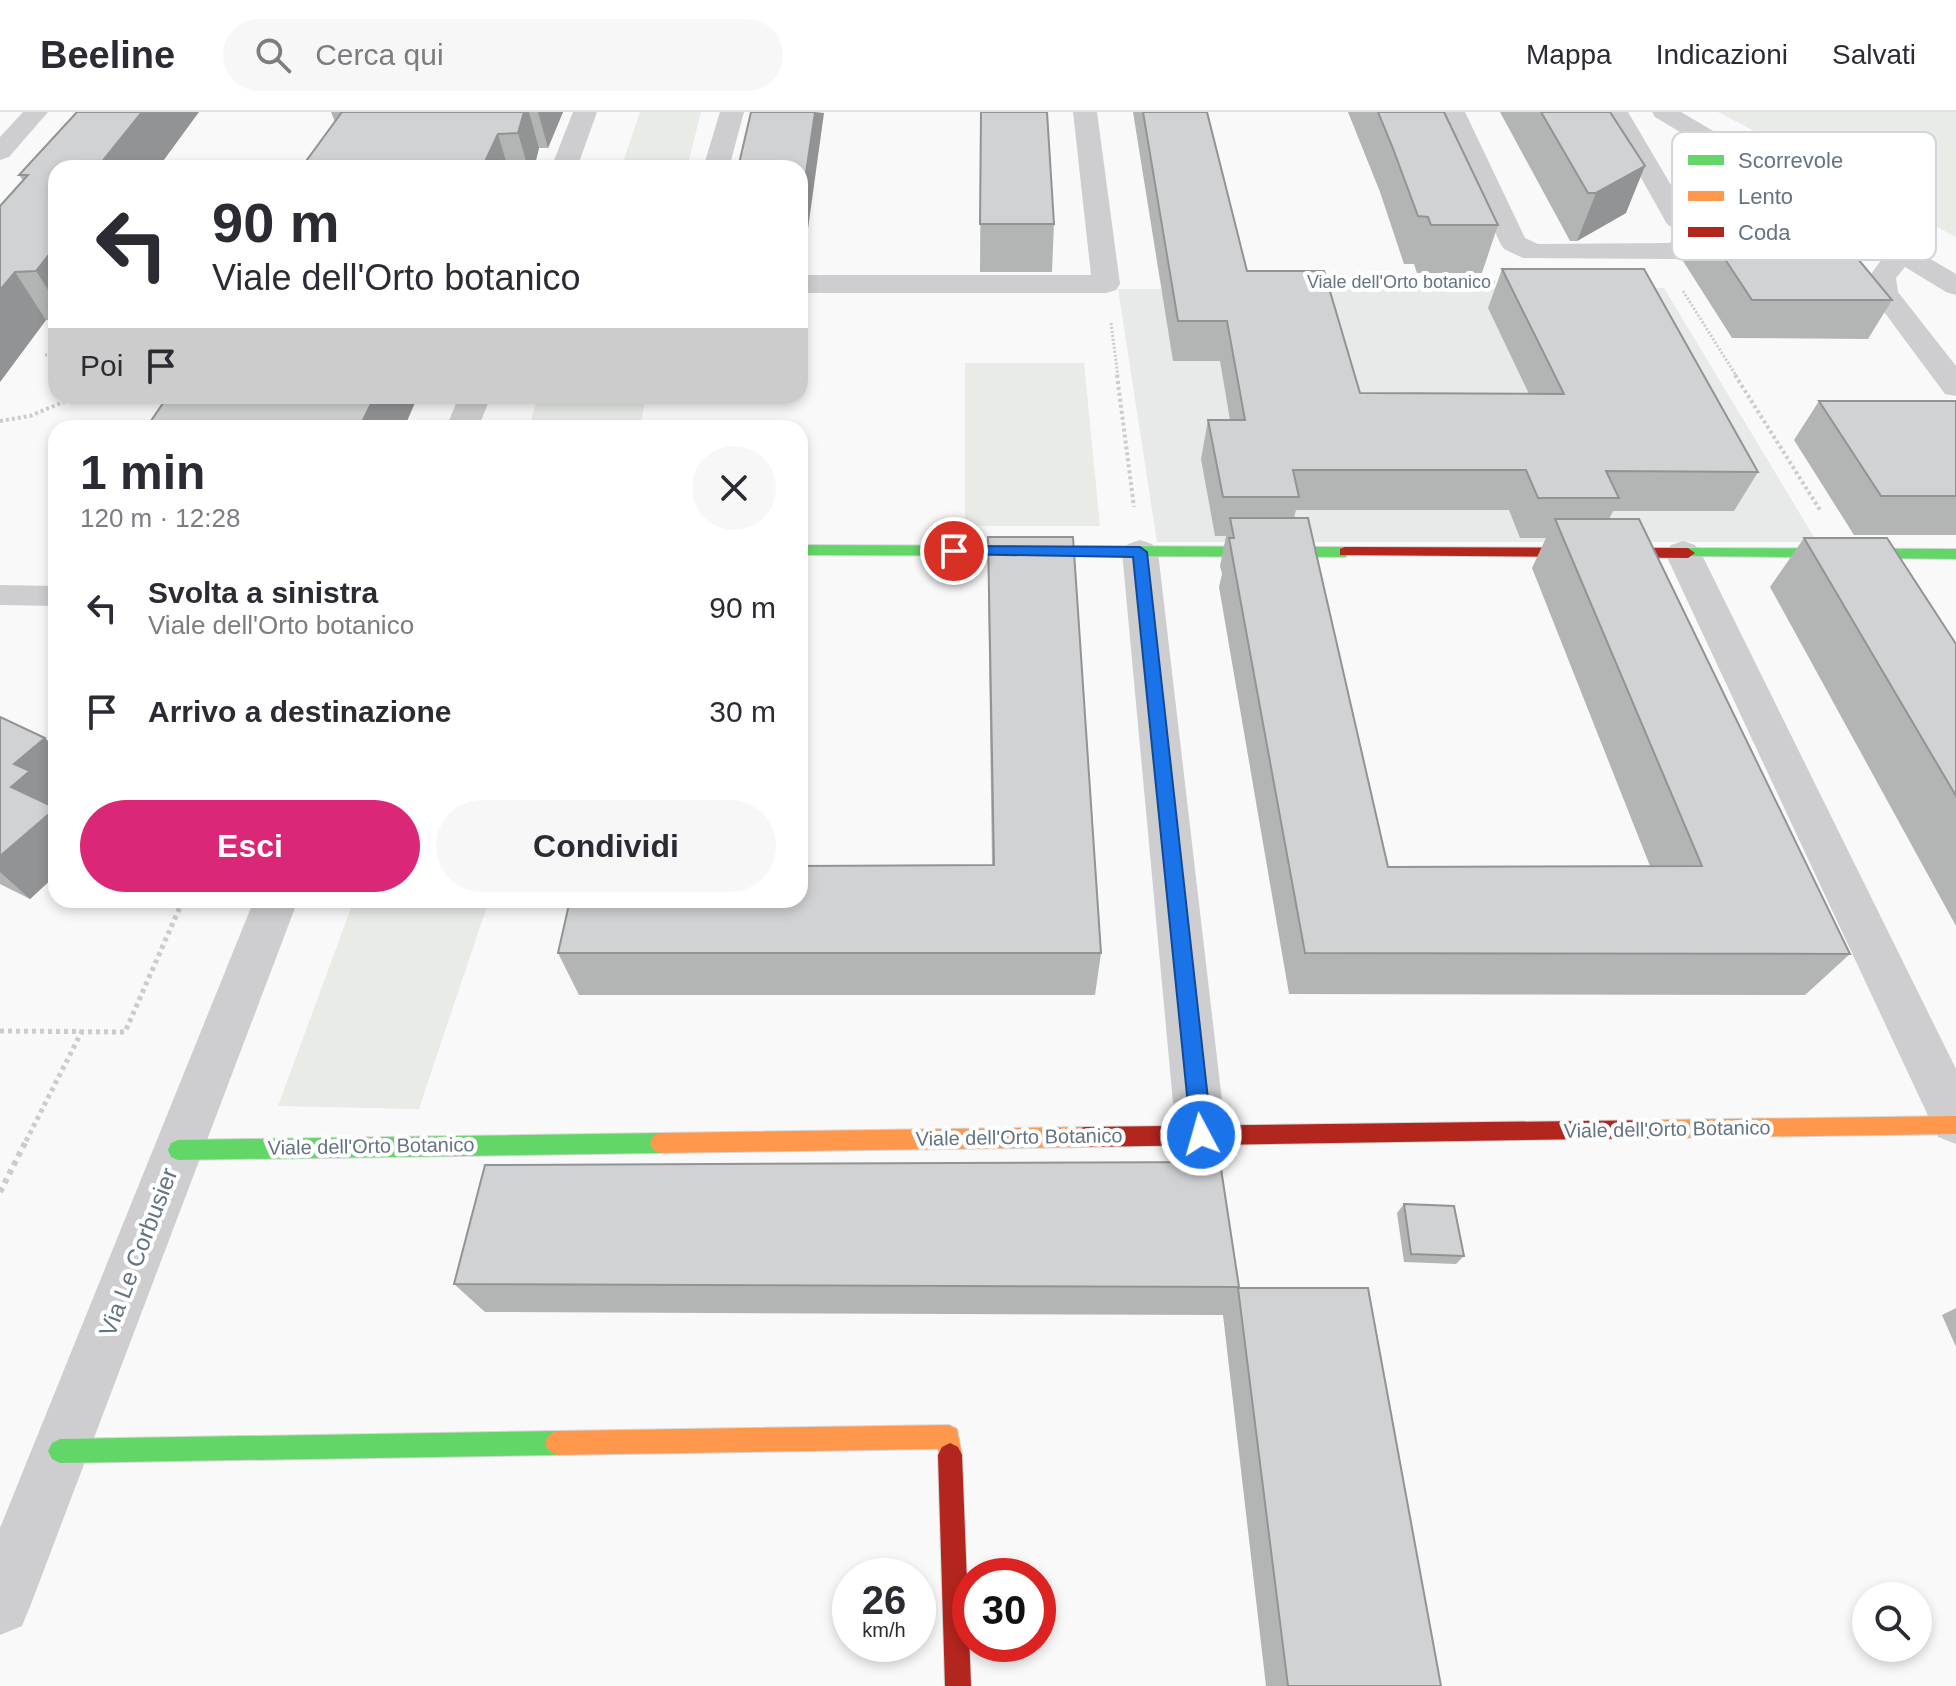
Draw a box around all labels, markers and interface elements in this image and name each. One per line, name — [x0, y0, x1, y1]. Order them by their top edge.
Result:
search box — [223, 19, 783, 91]
icon: search — [251, 33, 295, 77]
text: Beeline — [40, 34, 175, 76]
text: Cerca qui — [315, 38, 444, 71]
text: Mappa — [1526, 39, 1612, 70]
text: Indicazioni — [1656, 39, 1788, 70]
text: Salvati — [1832, 39, 1916, 70]
legend — [1672, 132, 1936, 260]
text: Scorrevole — [1738, 148, 1843, 173]
text: Lento — [1738, 184, 1793, 209]
text: 90 m — [212, 191, 340, 254]
icon: left — [80, 192, 184, 296]
text: Coda — [1738, 220, 1791, 245]
text: Viale dell'Orto botanico — [212, 257, 580, 298]
street label: Viale dell'Orto botanico — [1307, 272, 1491, 292]
icon: arrive — [139, 344, 183, 388]
text: Poi — [80, 349, 123, 382]
text: 1 min — [80, 446, 205, 499]
button: close — [692, 446, 776, 530]
text: 120 m · 12:28 — [80, 503, 240, 533]
pin — [920, 517, 988, 585]
icon: arrive — [932, 529, 976, 573]
text: Svolta a sinistra — [148, 576, 378, 609]
icon: left — [80, 586, 124, 630]
text: 90 m — [709, 591, 776, 624]
text: Viale dell'Orto botanico — [148, 610, 414, 640]
icon: arrive — [80, 690, 124, 734]
text: Arrivo a destinazione — [148, 695, 451, 728]
text: 30 m — [709, 695, 776, 728]
button: Esci — [80, 800, 420, 892]
button: Condividi — [436, 800, 776, 892]
position arrow — [1159, 1093, 1243, 1177]
street label: Viale dell'Orto Botanico — [1563, 1116, 1771, 1142]
street label: Viale dell'Orto Botanico — [915, 1124, 1123, 1150]
street label: Viale dell'Orto Botanico — [267, 1133, 475, 1159]
street label: Via Le Corbusier — [93, 1164, 183, 1340]
speed limit sign: 30 — [952, 1558, 1056, 1662]
text: 26 — [862, 1578, 906, 1622]
map controls — [1852, 1582, 1932, 1662]
button: search — [1852, 1582, 1932, 1662]
text: km/h — [862, 1619, 906, 1641]

